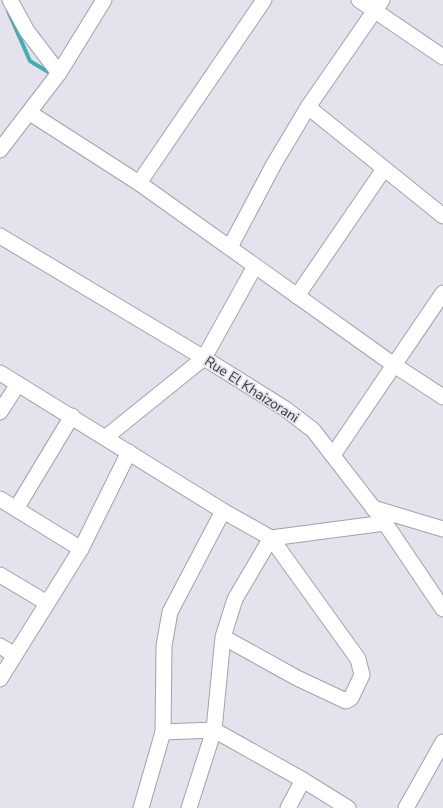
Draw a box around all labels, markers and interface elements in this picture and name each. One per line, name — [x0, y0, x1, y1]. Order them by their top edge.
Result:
street label: Rue El Khaizorani — [201, 352, 303, 427]

